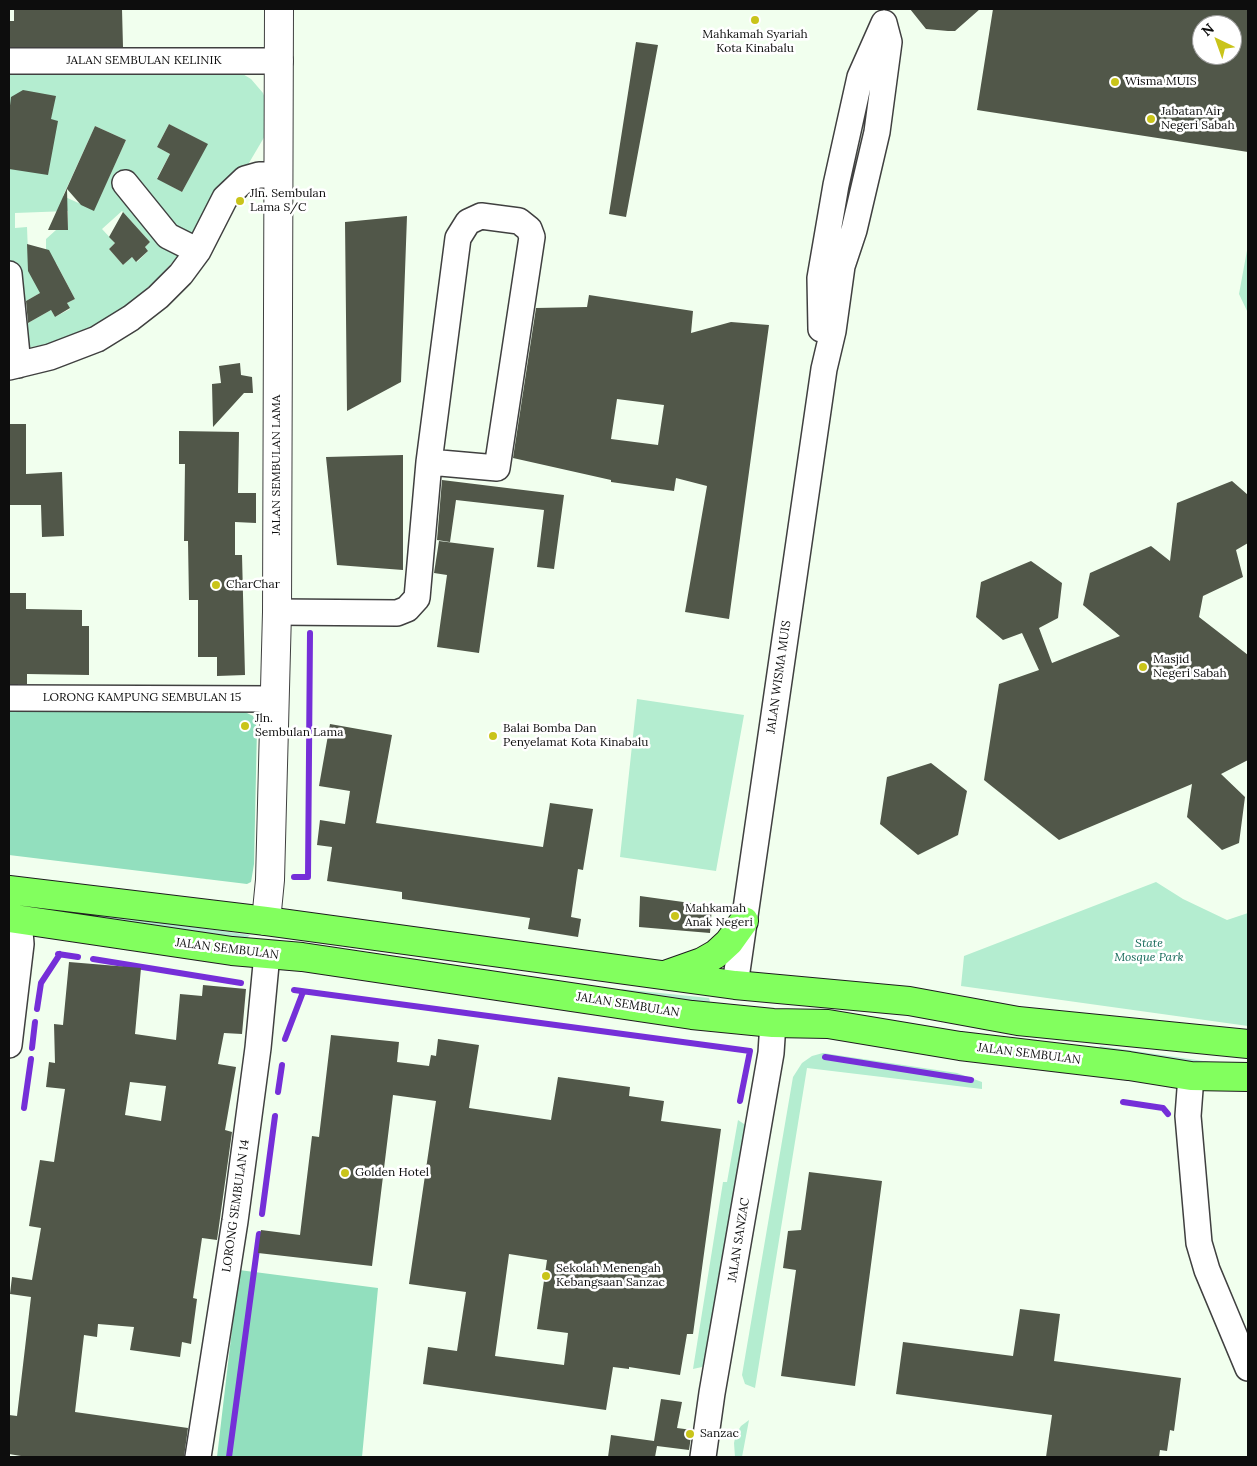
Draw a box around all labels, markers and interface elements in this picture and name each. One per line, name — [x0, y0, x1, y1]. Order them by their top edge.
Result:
marker: Mahkamah Syariah Kota Kinabalu — [749, 14, 761, 26]
north arrow — [1192, 15, 1242, 65]
text: N — [1198, 19, 1218, 40]
place label: Mahkamah Syariah Kota Kinabalu — [702, 28, 808, 56]
street label: JALAN SEMBULAN KELINIK — [66, 54, 222, 68]
place label: Wisma MUIS — [1125, 75, 1197, 89]
marker: Wisma MUIS — [1109, 76, 1121, 88]
place label: Jabatan Air Negeri Sabah — [1161, 105, 1235, 133]
marker: Jabatan Air Negeri Sabah — [1145, 113, 1157, 125]
place label: Jln. Sembulan Lama S/C — [250, 187, 326, 215]
marker: Jln. Sembulan Lama S/C — [234, 195, 246, 207]
street label: JALAN SEMBULAN LAMA — [270, 395, 284, 535]
place label: CharChar — [226, 578, 280, 592]
marker: CharChar — [210, 579, 222, 591]
street label: JALAN WISMA MUIS — [764, 620, 794, 734]
place label: Masjid Negeri Sabah — [1153, 653, 1227, 681]
marker: Masjid Negeri Sabah — [1137, 661, 1149, 673]
street label: LORONG KAMPUNG SEMBULAN 15 — [43, 691, 241, 705]
place label: Jln. Sembulan Lama — [255, 712, 343, 740]
marker: Jln. Sembulan Lama — [239, 720, 251, 732]
place label: Balai Bomba Dan Penyelamat Kota Kinabalu — [503, 722, 648, 750]
marker: Balai Bomba Dan Penyelamat Kota Kinabalu — [487, 730, 499, 742]
place label: Mahkamah Anak Negeri — [685, 902, 753, 930]
marker: Mahkamah Anak Negeri — [669, 910, 681, 922]
street label: JALAN SEMBULAN — [174, 936, 280, 962]
park label: State Mosque Park — [1114, 937, 1184, 965]
street label: JALAN SEMBULAN — [575, 990, 681, 1020]
street label: JALAN SEMBULAN — [976, 1041, 1082, 1067]
street label: LORONG SEMBULAN 14 — [220, 1139, 252, 1273]
place label: Golden Hotel — [355, 1166, 429, 1180]
marker: Golden Hotel — [339, 1167, 351, 1179]
street label: JALAN SANZAC — [725, 1197, 753, 1283]
place label: Sekolah Menengah Kebangsaan Sanzac — [556, 1262, 665, 1290]
marker: Sekolah Menengah Kebangsaan Sanzac — [540, 1270, 552, 1282]
place label: Sanzac — [700, 1427, 739, 1441]
marker: Sanzac — [684, 1428, 696, 1440]

